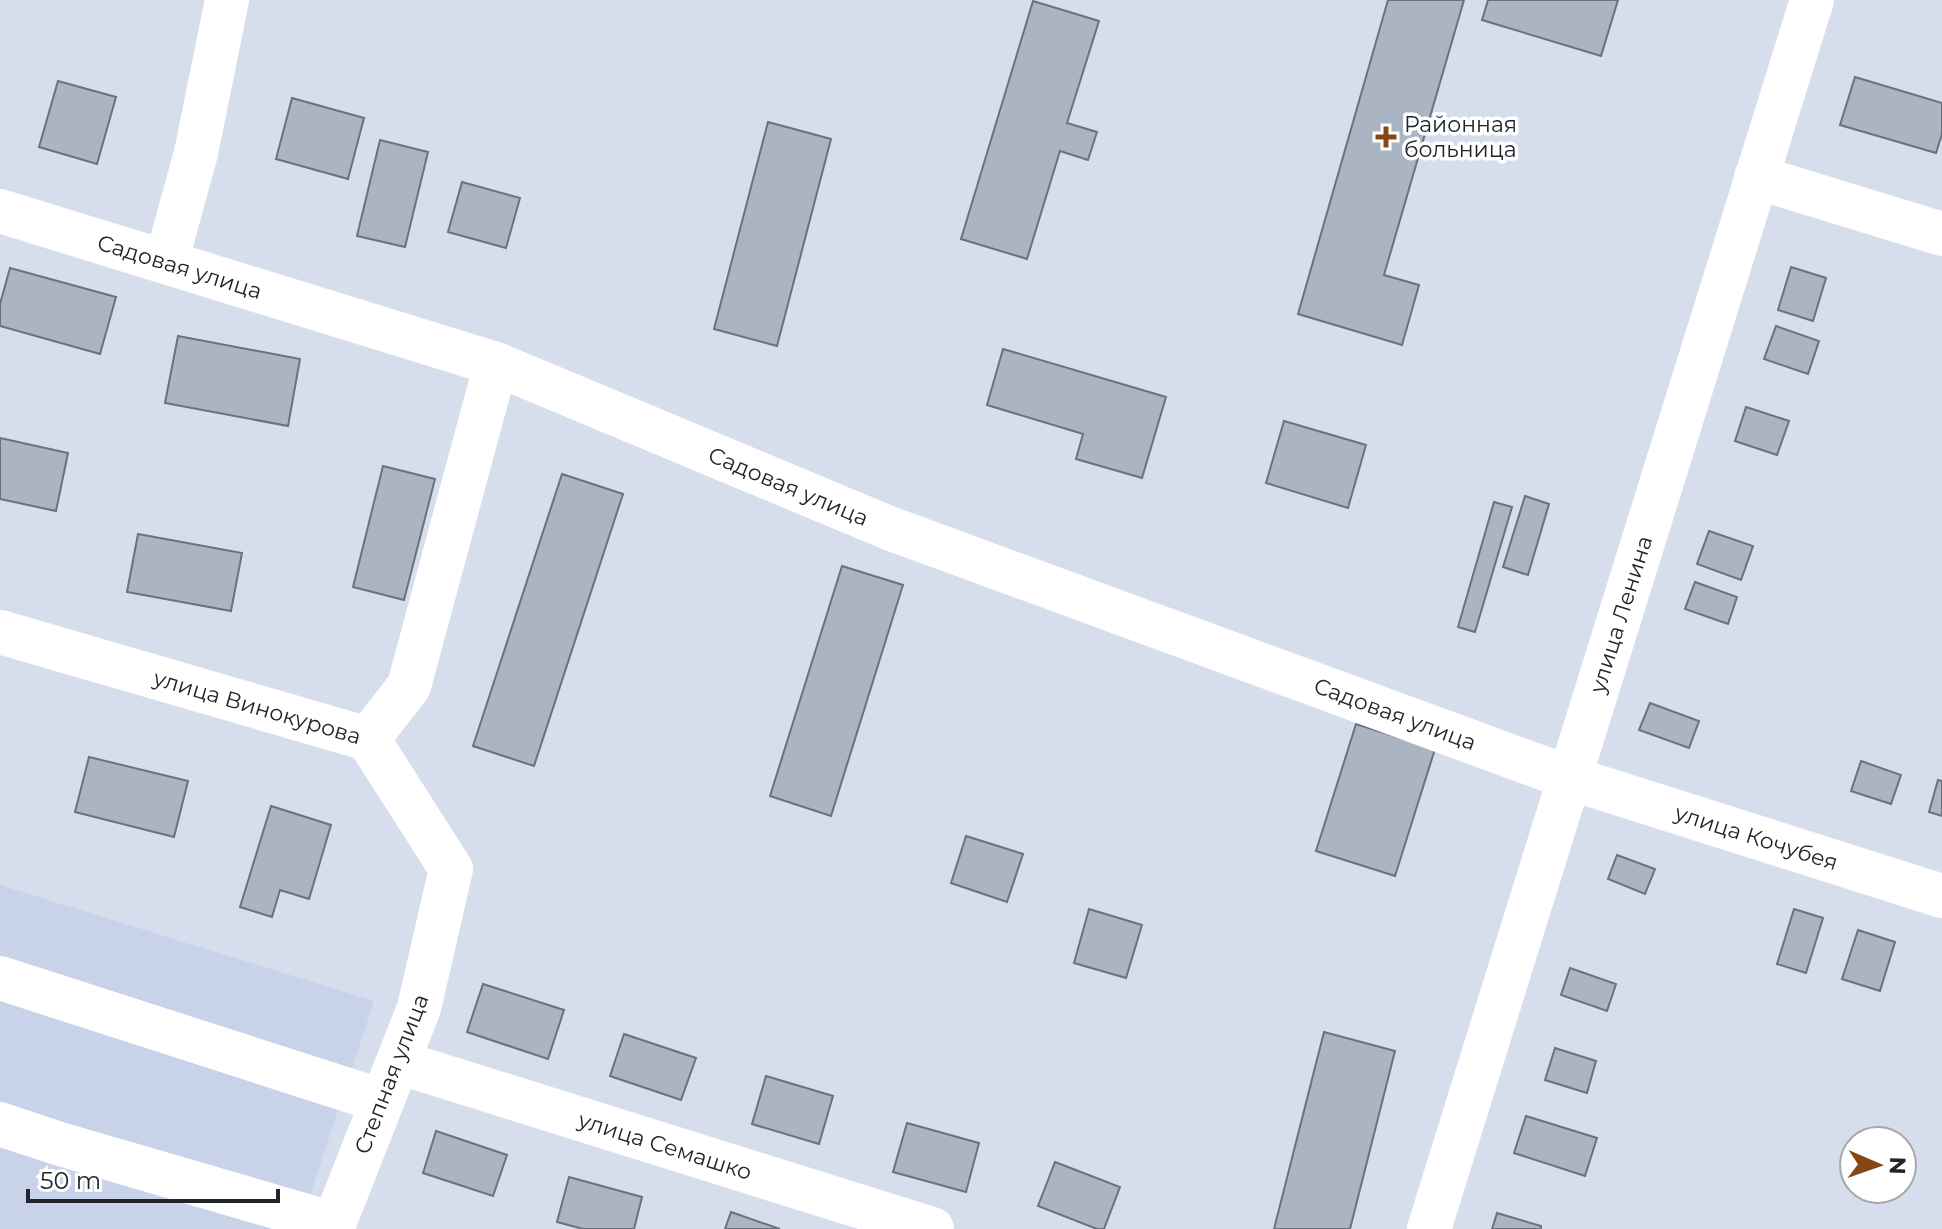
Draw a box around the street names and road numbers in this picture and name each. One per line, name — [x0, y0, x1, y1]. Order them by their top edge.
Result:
street label: Садовая улица — [94, 229, 265, 305]
street label: Садовая улица — [704, 441, 872, 532]
street label: улица Ленина — [1584, 532, 1658, 697]
street label: улица Винокурова — [149, 664, 364, 750]
street label: Садовая улица — [1310, 672, 1480, 756]
street label: улица Кочубея — [1670, 799, 1841, 876]
street label: Степная улица — [349, 990, 434, 1158]
street label: улица Семашко — [574, 1106, 755, 1186]

